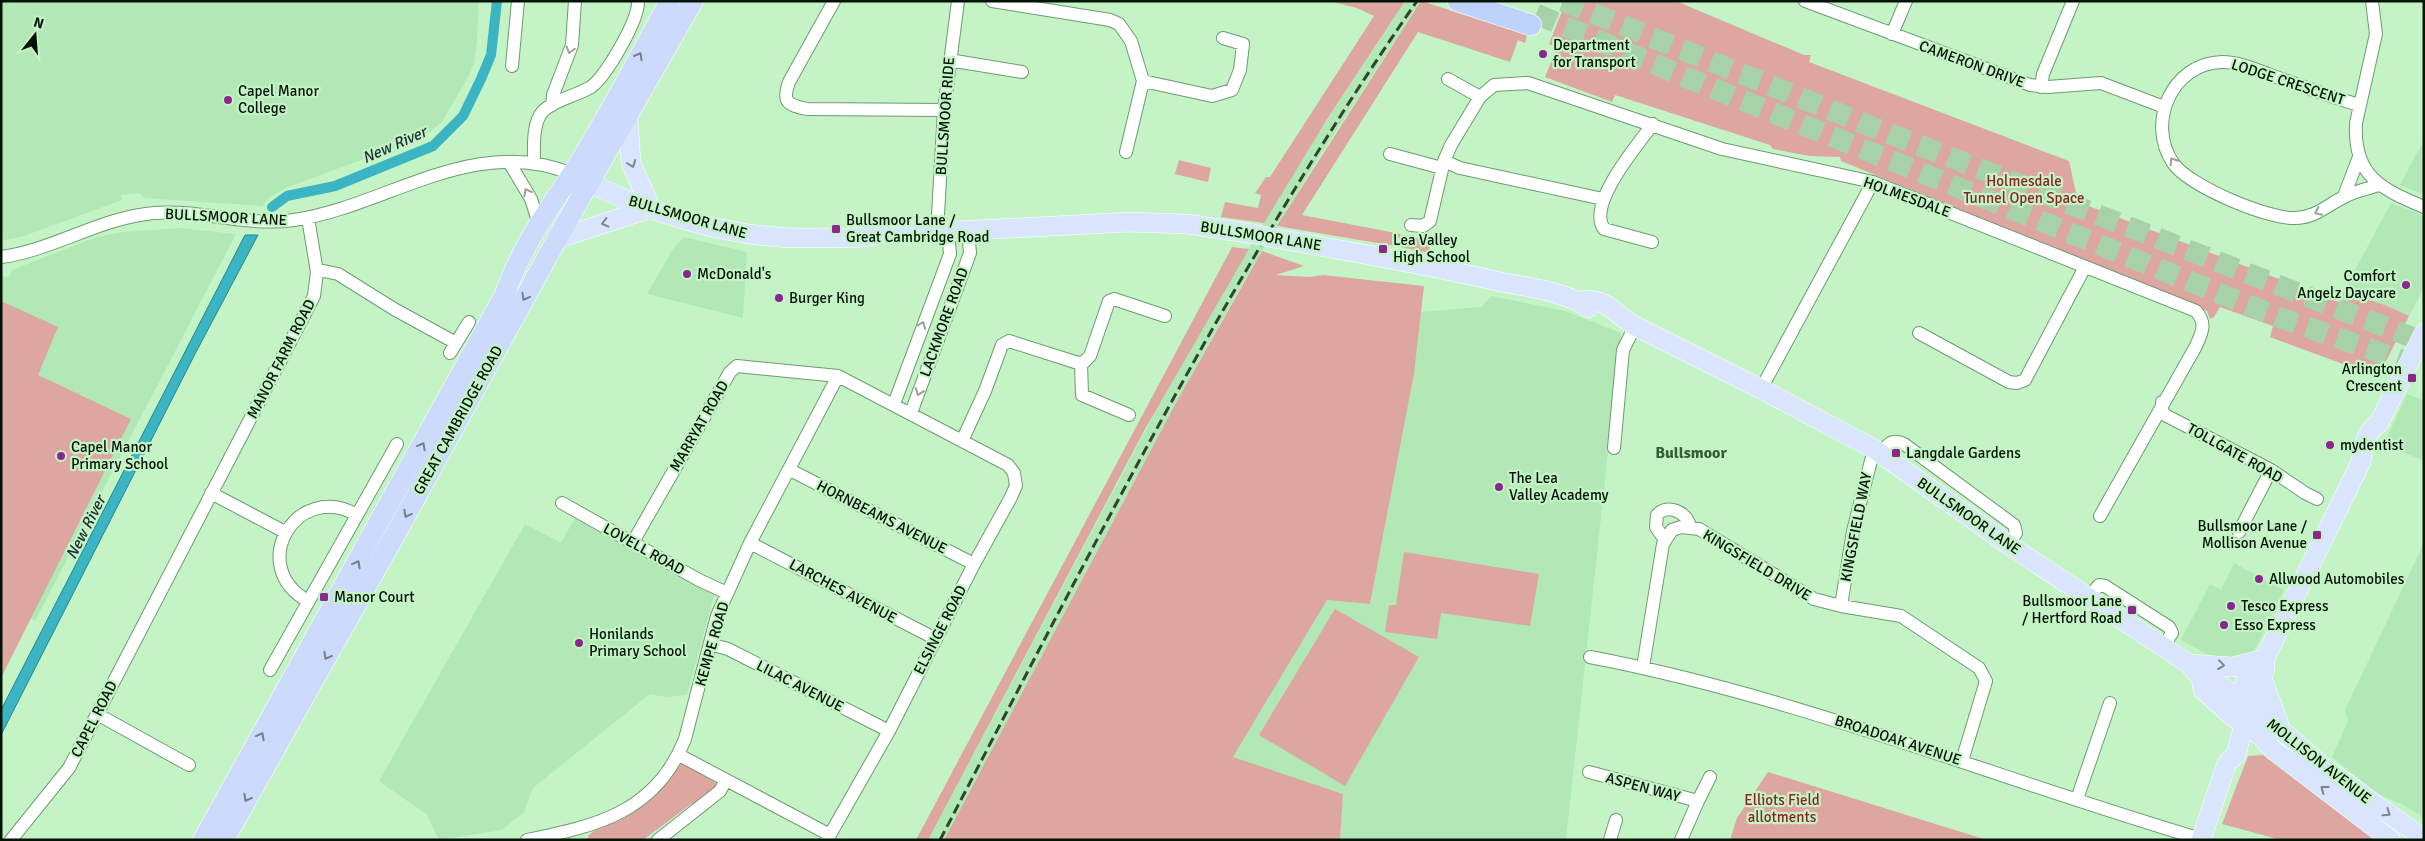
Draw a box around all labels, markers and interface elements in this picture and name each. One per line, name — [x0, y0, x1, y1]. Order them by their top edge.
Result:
north arrow — [10, 10, 60, 60]
text: N — [32, 13, 46, 33]
place label: Department for Transport — [1553, 36, 1636, 71]
street label: CAMERON DRIVE — [1917, 37, 2027, 91]
one-way arrow — [565, 45, 576, 54]
marker: Department for Transport — [1537, 48, 1549, 60]
one-way arrow — [633, 52, 643, 61]
street label: LODGE CRESCENT — [2229, 55, 2348, 109]
street label: BULLSMOOR RIDE — [932, 56, 958, 176]
place label: Capel Manor College — [238, 82, 319, 117]
marker: Capel Manor College — [222, 94, 234, 106]
water label: New River — [359, 121, 432, 168]
one-way arrow — [2170, 157, 2180, 166]
one-way arrow — [626, 159, 636, 168]
park label: Holmesdale Tunnel Open Space — [1963, 172, 2085, 207]
street label: HOLMESDALE — [1861, 173, 1953, 221]
one-way arrow — [523, 188, 533, 197]
street label: BULLSMOOR LANE — [627, 191, 749, 243]
street label: BULLSMOOR LANE — [164, 205, 288, 229]
one-way arrow — [2315, 206, 2324, 216]
place label: Bullsmoor Lane / Great Cambridge Road — [846, 211, 989, 246]
one-way arrow — [601, 217, 609, 228]
street label: BULLSMOOR LANE — [1199, 218, 1323, 254]
marker: Bullsmoor Lane / Great Cambridge Road — [830, 223, 842, 235]
place label: Lea Valley High School — [1393, 231, 1470, 266]
marker: Lea Valley High School — [1377, 243, 1389, 255]
place label: McDonald's — [697, 265, 772, 283]
street label: LACKMORE ROAD — [916, 265, 972, 379]
place label: Comfort Angelz Daycare — [2297, 267, 2396, 302]
marker: McDonald's — [681, 268, 693, 280]
marker: Comfort Angelz Daycare — [2400, 279, 2412, 291]
place label: Burger King — [789, 289, 865, 307]
one-way arrow — [522, 292, 532, 301]
marker: Burger King — [773, 292, 785, 304]
street label: MANOR FARM ROAD — [243, 296, 319, 422]
one-way arrow — [916, 321, 926, 329]
street label: GREAT CAMBRIDGE ROAD — [410, 342, 506, 498]
place label: Arlington Crescent — [2342, 360, 2402, 395]
marker: Arlington Crescent — [2406, 372, 2418, 384]
street label: MARRYAT ROAD — [666, 377, 732, 475]
one-way arrow — [915, 387, 925, 396]
street label: TOLLGATE ROAD — [2184, 419, 2286, 487]
place label: mydentist — [2340, 436, 2404, 454]
place label: Capel Manor Primary School — [71, 438, 168, 473]
marker: mydentist — [2324, 439, 2336, 451]
one-way arrow — [415, 442, 425, 451]
district label: Bullsmoor — [1655, 443, 1727, 463]
place label: Langdale Gardens — [1906, 444, 2021, 462]
marker: Langdale Gardens — [1890, 447, 1902, 459]
marker: Capel Manor Primary School — [55, 450, 67, 462]
place label: The Lea Valley Academy — [1509, 469, 1609, 504]
street label: KINGSFIELD WAY — [1837, 470, 1876, 583]
street label: BULLSMOOR LANE — [1914, 474, 2024, 558]
street label: HORNBEAMS AVENUE — [814, 476, 950, 558]
marker: The Lea Valley Academy — [1493, 481, 1505, 493]
water label: New River — [61, 491, 111, 563]
one-way arrow — [403, 509, 413, 518]
place label: Bullsmoor Lane / Mollison Avenue — [2198, 517, 2308, 552]
street label: LOVELL ROAD — [600, 519, 688, 579]
street label: KINGSFIELD DRIVE — [1700, 526, 1814, 604]
marker: Bullsmoor Lane / Mollison Avenue — [2311, 529, 2323, 541]
street label: LARCHES AVENUE — [786, 555, 900, 627]
one-way arrow — [351, 560, 361, 569]
place label: Allwood Automobiles — [2269, 570, 2405, 588]
marker: Allwood Automobiles — [2253, 573, 2265, 585]
street label: ELSINGE ROAD — [910, 582, 970, 678]
place label: Manor Court — [334, 588, 415, 606]
marker: Manor Court — [318, 591, 330, 603]
place label: Bullsmoor Lane / Hertford Road — [2022, 592, 2122, 627]
place label: Tesco Express — [2241, 597, 2329, 615]
street label: KEMPE ROAD — [691, 600, 733, 688]
marker: Tesco Express — [2225, 600, 2237, 612]
marker: Bullsmoor Lane / Hertford Road — [2126, 604, 2138, 616]
place label: Esso Express — [2234, 616, 2316, 634]
marker: Esso Express — [2218, 619, 2230, 631]
place label: Honilands Primary School — [589, 625, 686, 660]
marker: Honilands Primary School — [573, 637, 585, 649]
one-way arrow — [323, 651, 333, 660]
street label: LILAC AVENUE — [753, 656, 847, 716]
one-way arrow — [2216, 660, 2225, 670]
street label: CAPEL ROAD — [67, 678, 121, 760]
street label: BROADOAK AVENUE — [1833, 711, 1963, 769]
street label: MOLLISON AVENUE — [2263, 715, 2375, 807]
one-way arrow — [255, 732, 265, 741]
street label: ASPEN WAY — [1604, 768, 1683, 806]
one-way arrow — [2320, 786, 2330, 795]
park label: Elliots Field allotments — [1744, 791, 1820, 826]
one-way arrow — [244, 792, 254, 801]
one-way arrow — [2382, 807, 2391, 816]

